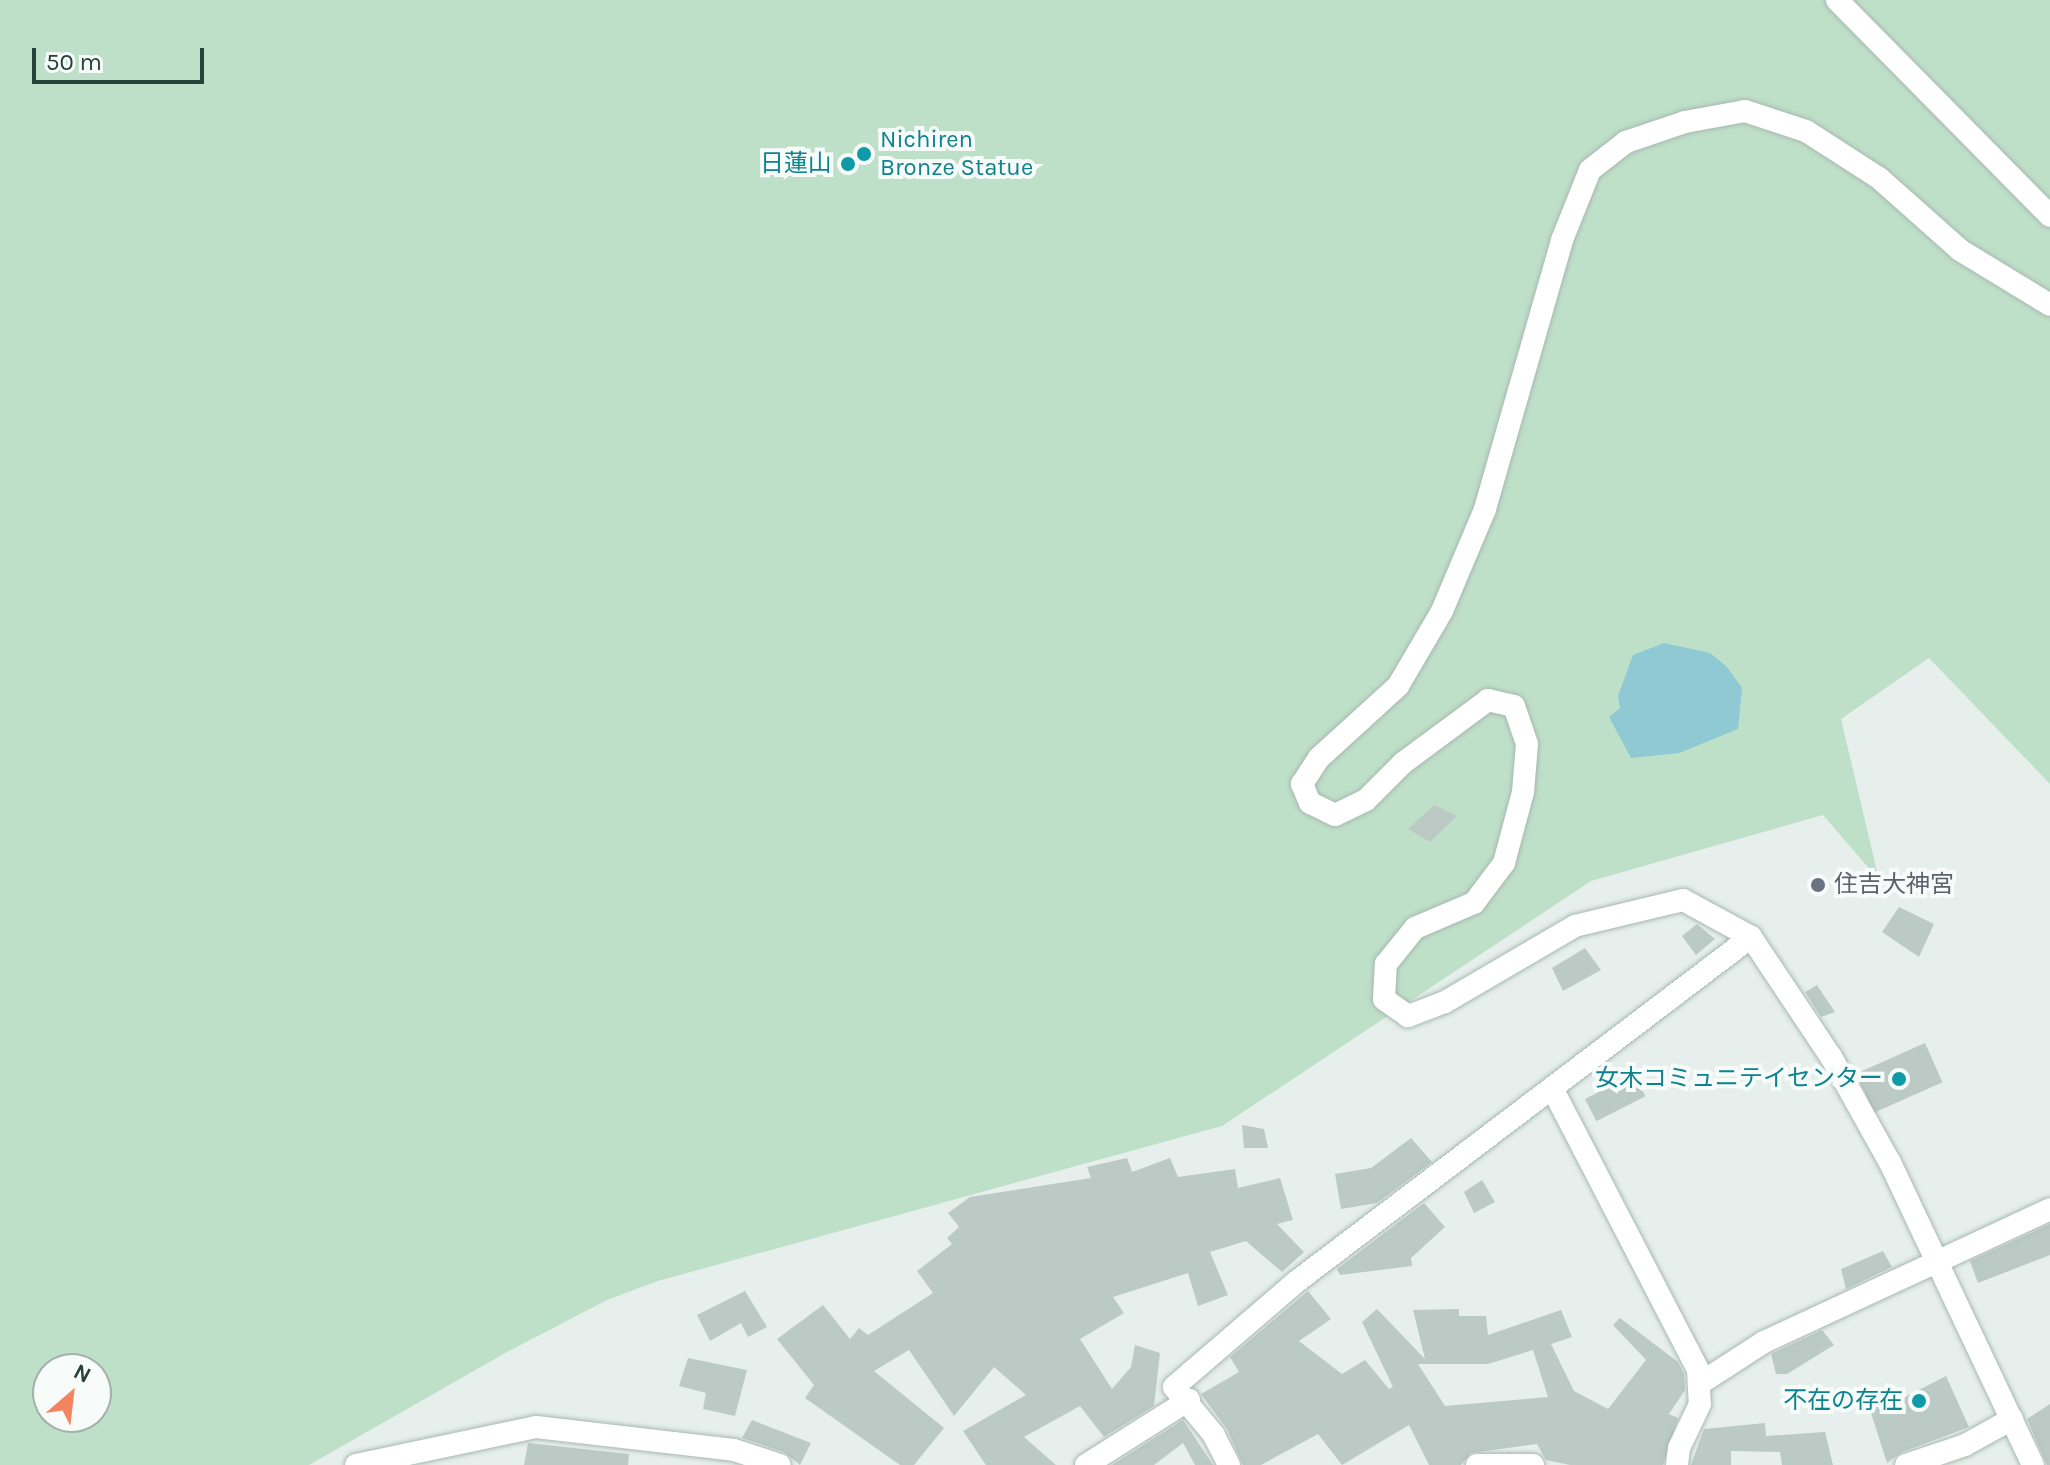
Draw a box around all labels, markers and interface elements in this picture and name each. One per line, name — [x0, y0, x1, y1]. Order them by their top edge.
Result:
scale bar — [36, 32, 208, 82]
text: 50 m — [46, 48, 102, 76]
place label: Nichiren Bronze Statue — [880, 126, 1033, 182]
marker: Nichiren Bronze Statue — [855, 145, 873, 163]
place label: 日蓮山 — [760, 150, 832, 178]
marker: 日蓮山 — [839, 155, 857, 173]
place label: 住吉大神宮 — [1834, 871, 1954, 899]
marker: 住吉大神宮 — [1809, 876, 1827, 894]
place label: 女木コミュニテイセンター — [1595, 1065, 1883, 1093]
marker: 女木コミュニテイセンター — [1890, 1070, 1908, 1088]
north arrow — [32, 1353, 112, 1433]
text: N — [69, 1358, 95, 1389]
place label: 不在の存在 — [1783, 1387, 1903, 1415]
marker: 不在の存在 — [1910, 1392, 1928, 1410]

